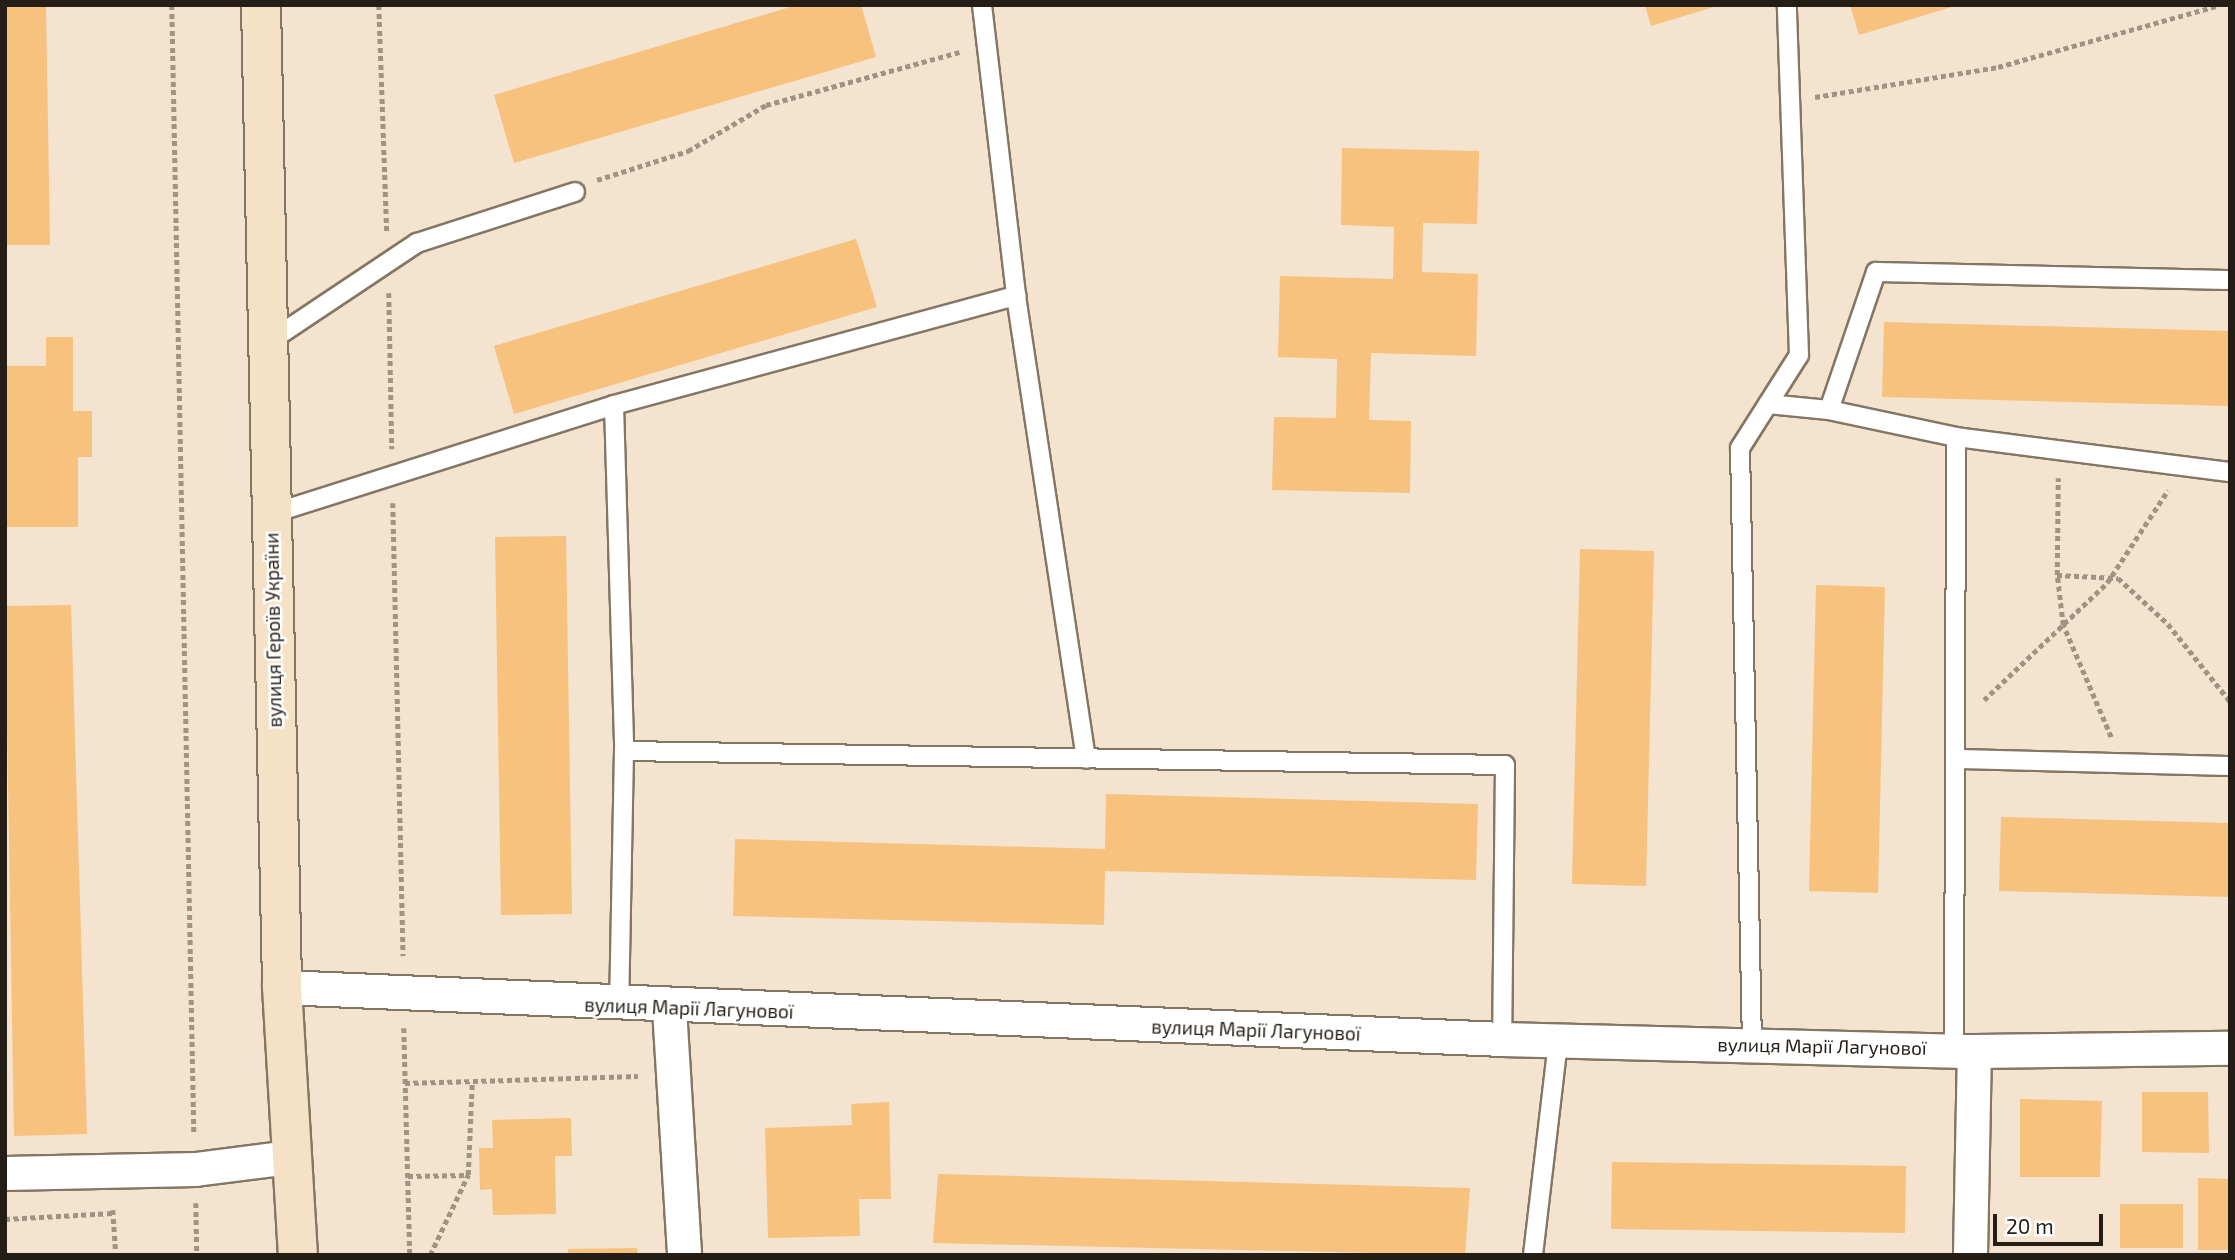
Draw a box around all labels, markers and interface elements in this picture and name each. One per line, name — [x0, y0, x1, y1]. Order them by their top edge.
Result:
street label: вулиця Героїв України — [260, 532, 286, 728]
street label: вулиця Марії Лагунової — [584, 993, 794, 1023]
street label: вулиця Марії Лагунової — [1151, 1015, 1361, 1045]
street label: вулиця Марії Лагунової — [1717, 1033, 1927, 1059]
scale bar — [1997, 1200, 2107, 1244]
text: 20 m — [2006, 1213, 2054, 1238]

